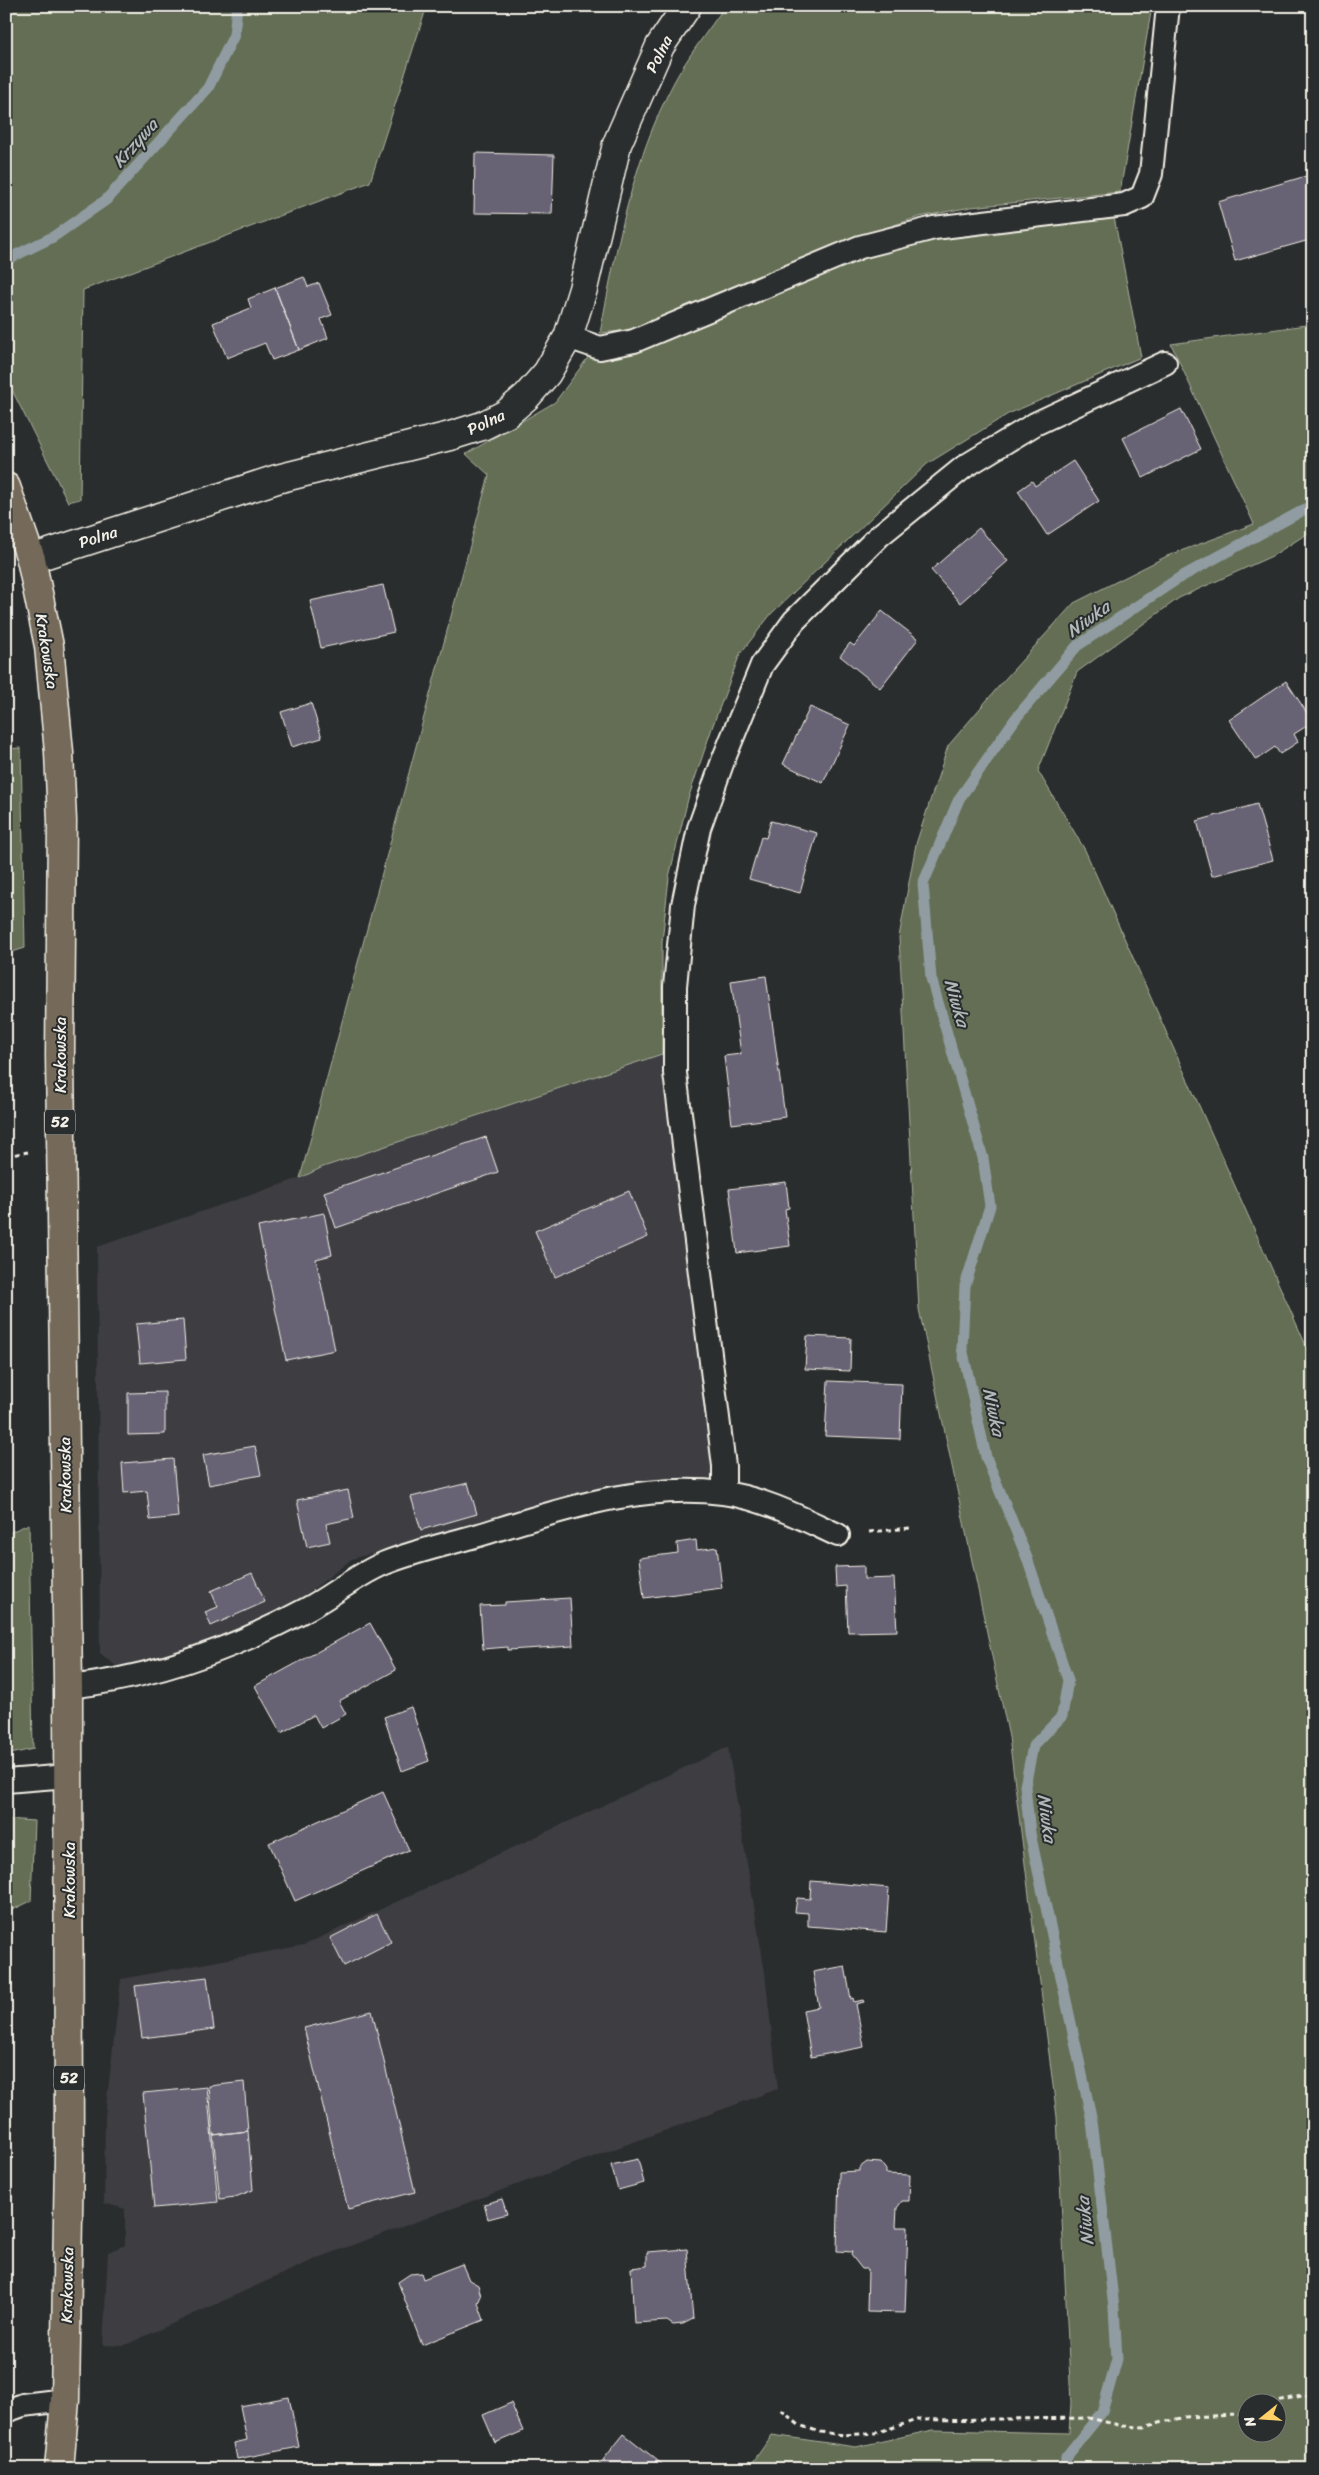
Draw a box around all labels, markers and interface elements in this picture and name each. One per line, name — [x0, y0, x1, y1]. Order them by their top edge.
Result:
street label: Polna — [637, 29, 681, 78]
water label: Krzywa — [104, 109, 167, 175]
street label: Polna — [462, 400, 511, 443]
street label: Polna — [75, 517, 122, 557]
water label: Niwka — [1059, 591, 1119, 646]
street label: Krakowska — [27, 611, 67, 691]
water label: Niwka — [935, 975, 980, 1033]
street label: Krakowska — [46, 1017, 75, 1093]
road number: 52 — [45, 1110, 75, 1134]
water label: Niwka — [973, 1385, 1015, 1441]
street label: Krakowska — [50, 1437, 80, 1513]
water label: Niwka — [1028, 1792, 1066, 1846]
street label: Krakowska — [55, 1842, 84, 1918]
road number: 52 — [54, 2066, 84, 2090]
water label: Niwka — [1066, 2193, 1103, 2247]
street label: Krakowska — [52, 2247, 82, 2323]
north arrow — [1236, 2392, 1286, 2442]
text: N — [1237, 2413, 1264, 2431]

